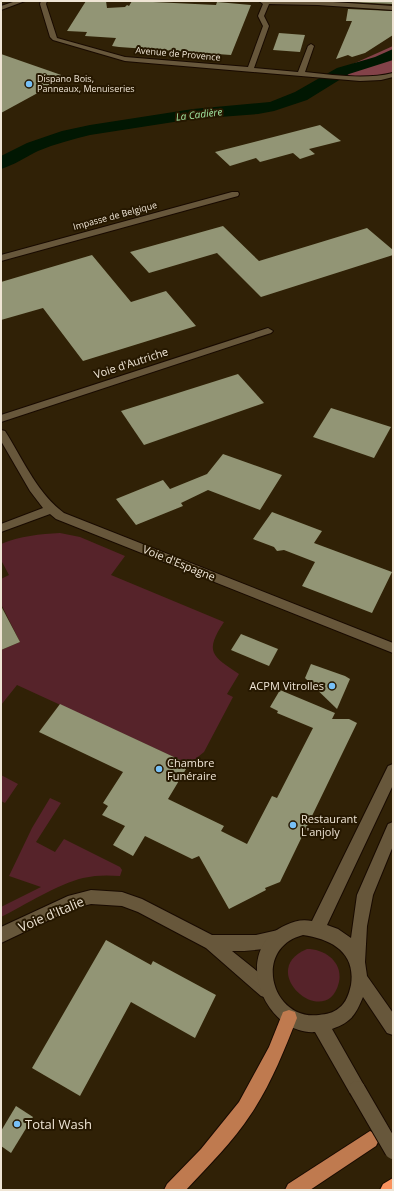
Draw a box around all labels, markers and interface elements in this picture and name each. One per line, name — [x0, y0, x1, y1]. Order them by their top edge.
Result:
street label: Avenue de Provence — [135, 43, 221, 64]
place label: Dispano Bois, Panneaux, Menuiseries — [37, 72, 135, 95]
marker: Dispano Bois, Panneaux, Menuiseries — [24, 79, 34, 89]
water label: La Cadière — [175, 104, 223, 124]
street label: Impasse de Belgique — [71, 198, 158, 233]
street label: Voie d'Autriche — [92, 343, 170, 382]
street label: Voie d'Espagne — [141, 541, 218, 584]
place label: ACPM Vitrolles — [249, 678, 324, 693]
marker: ACPM Vitrolles — [327, 681, 337, 691]
place label: Chambre Funéraire — [167, 755, 216, 783]
marker: Chambre Funéraire — [154, 764, 164, 774]
place label: Restaurant L'anjoly — [301, 811, 357, 839]
marker: Restaurant L'anjoly — [288, 820, 298, 830]
street label: Voie d'Italie — [15, 892, 87, 936]
place label: Total Wash — [25, 1115, 92, 1133]
marker: Total Wash — [12, 1119, 22, 1129]

